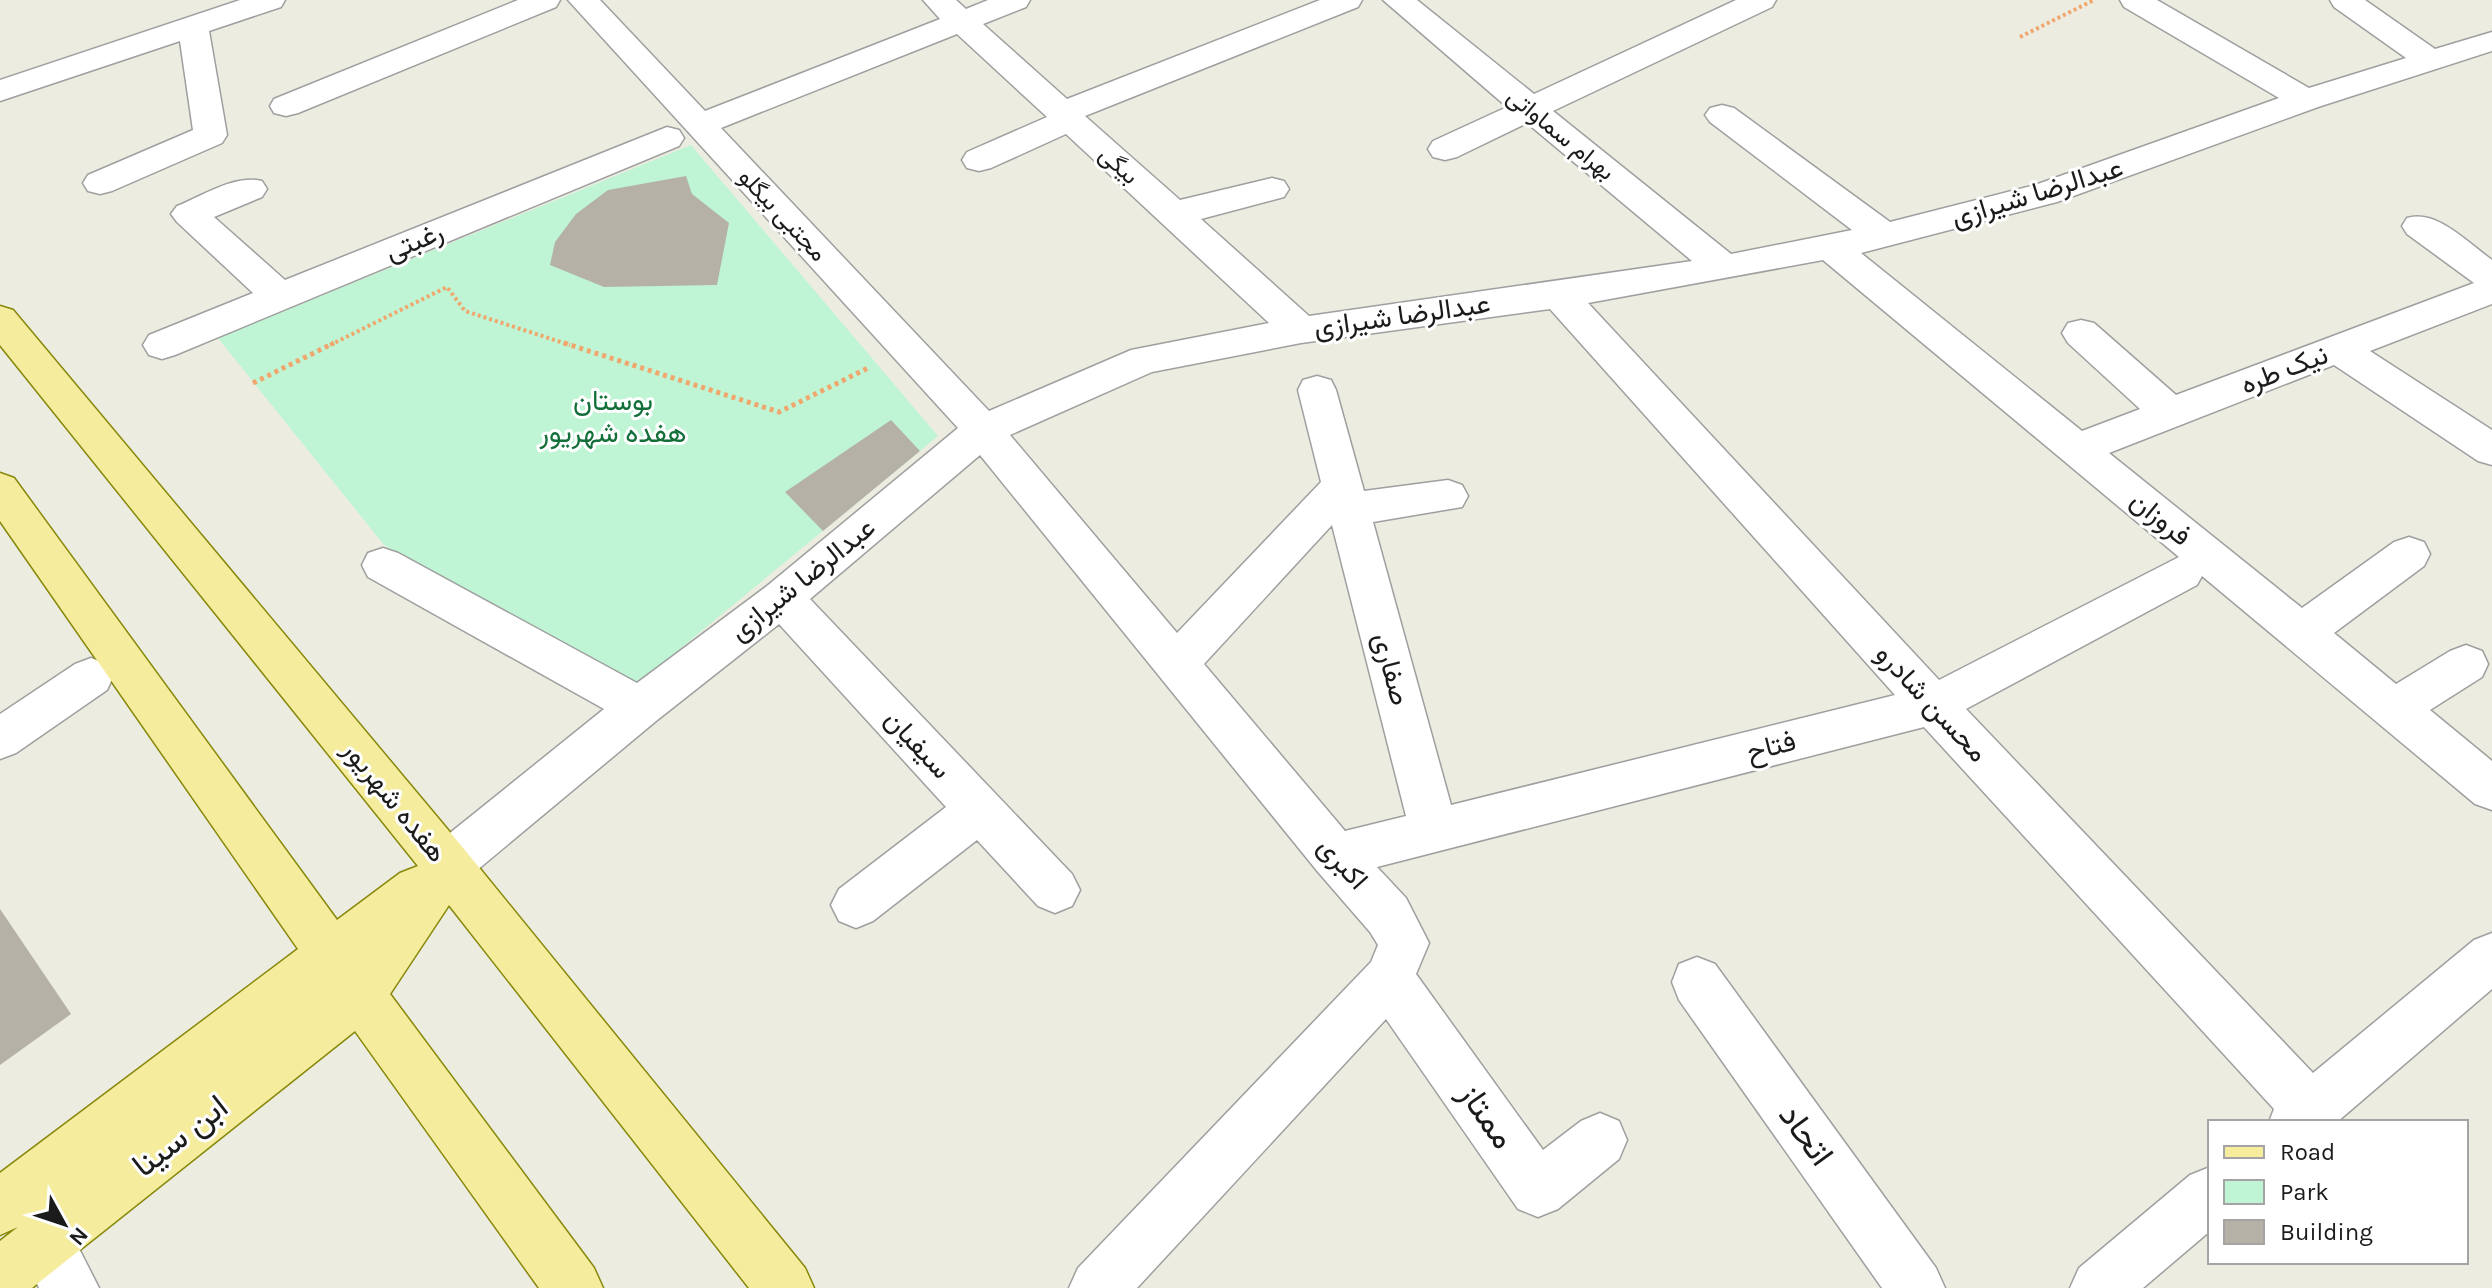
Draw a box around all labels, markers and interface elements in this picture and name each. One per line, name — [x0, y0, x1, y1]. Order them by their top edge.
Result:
street label: بهرام سماواتی — [1500, 82, 1620, 187]
street label: بیگی — [1093, 140, 1145, 190]
street label: عبدالرضا شیرازی — [1947, 150, 2127, 235]
street label: مجتبی بیگلو — [732, 163, 833, 268]
street label: رغبتی — [380, 214, 448, 268]
street label: عبدالرضا شیرازی — [1312, 286, 1492, 345]
street label: نیک طره — [2236, 337, 2333, 402]
park label: بوستان هفده شهریور — [538, 384, 687, 450]
street label: فروزان — [2123, 484, 2198, 553]
street label: عبدالرضا شیرازی — [723, 510, 882, 649]
street label: صفاری — [1366, 629, 1418, 709]
street label: محسن شادرو — [1868, 637, 1995, 769]
street label: سیفیان — [878, 703, 958, 785]
street label: فتاح — [1743, 724, 1800, 770]
street label: هفده شهریور — [334, 733, 454, 869]
street label: اکبری — [1310, 830, 1375, 897]
street label: ممتاز — [1450, 1075, 1524, 1157]
street label: ابن سینا — [124, 1086, 236, 1186]
street label: اتحاد — [1770, 1096, 1842, 1174]
legend — [2208, 1120, 2468, 1264]
text: Road — [2280, 1138, 2335, 1166]
text: Park — [2280, 1178, 2329, 1206]
north arrow — [24, 1184, 104, 1264]
text: Building — [2280, 1218, 2373, 1246]
text: N — [64, 1222, 94, 1251]

